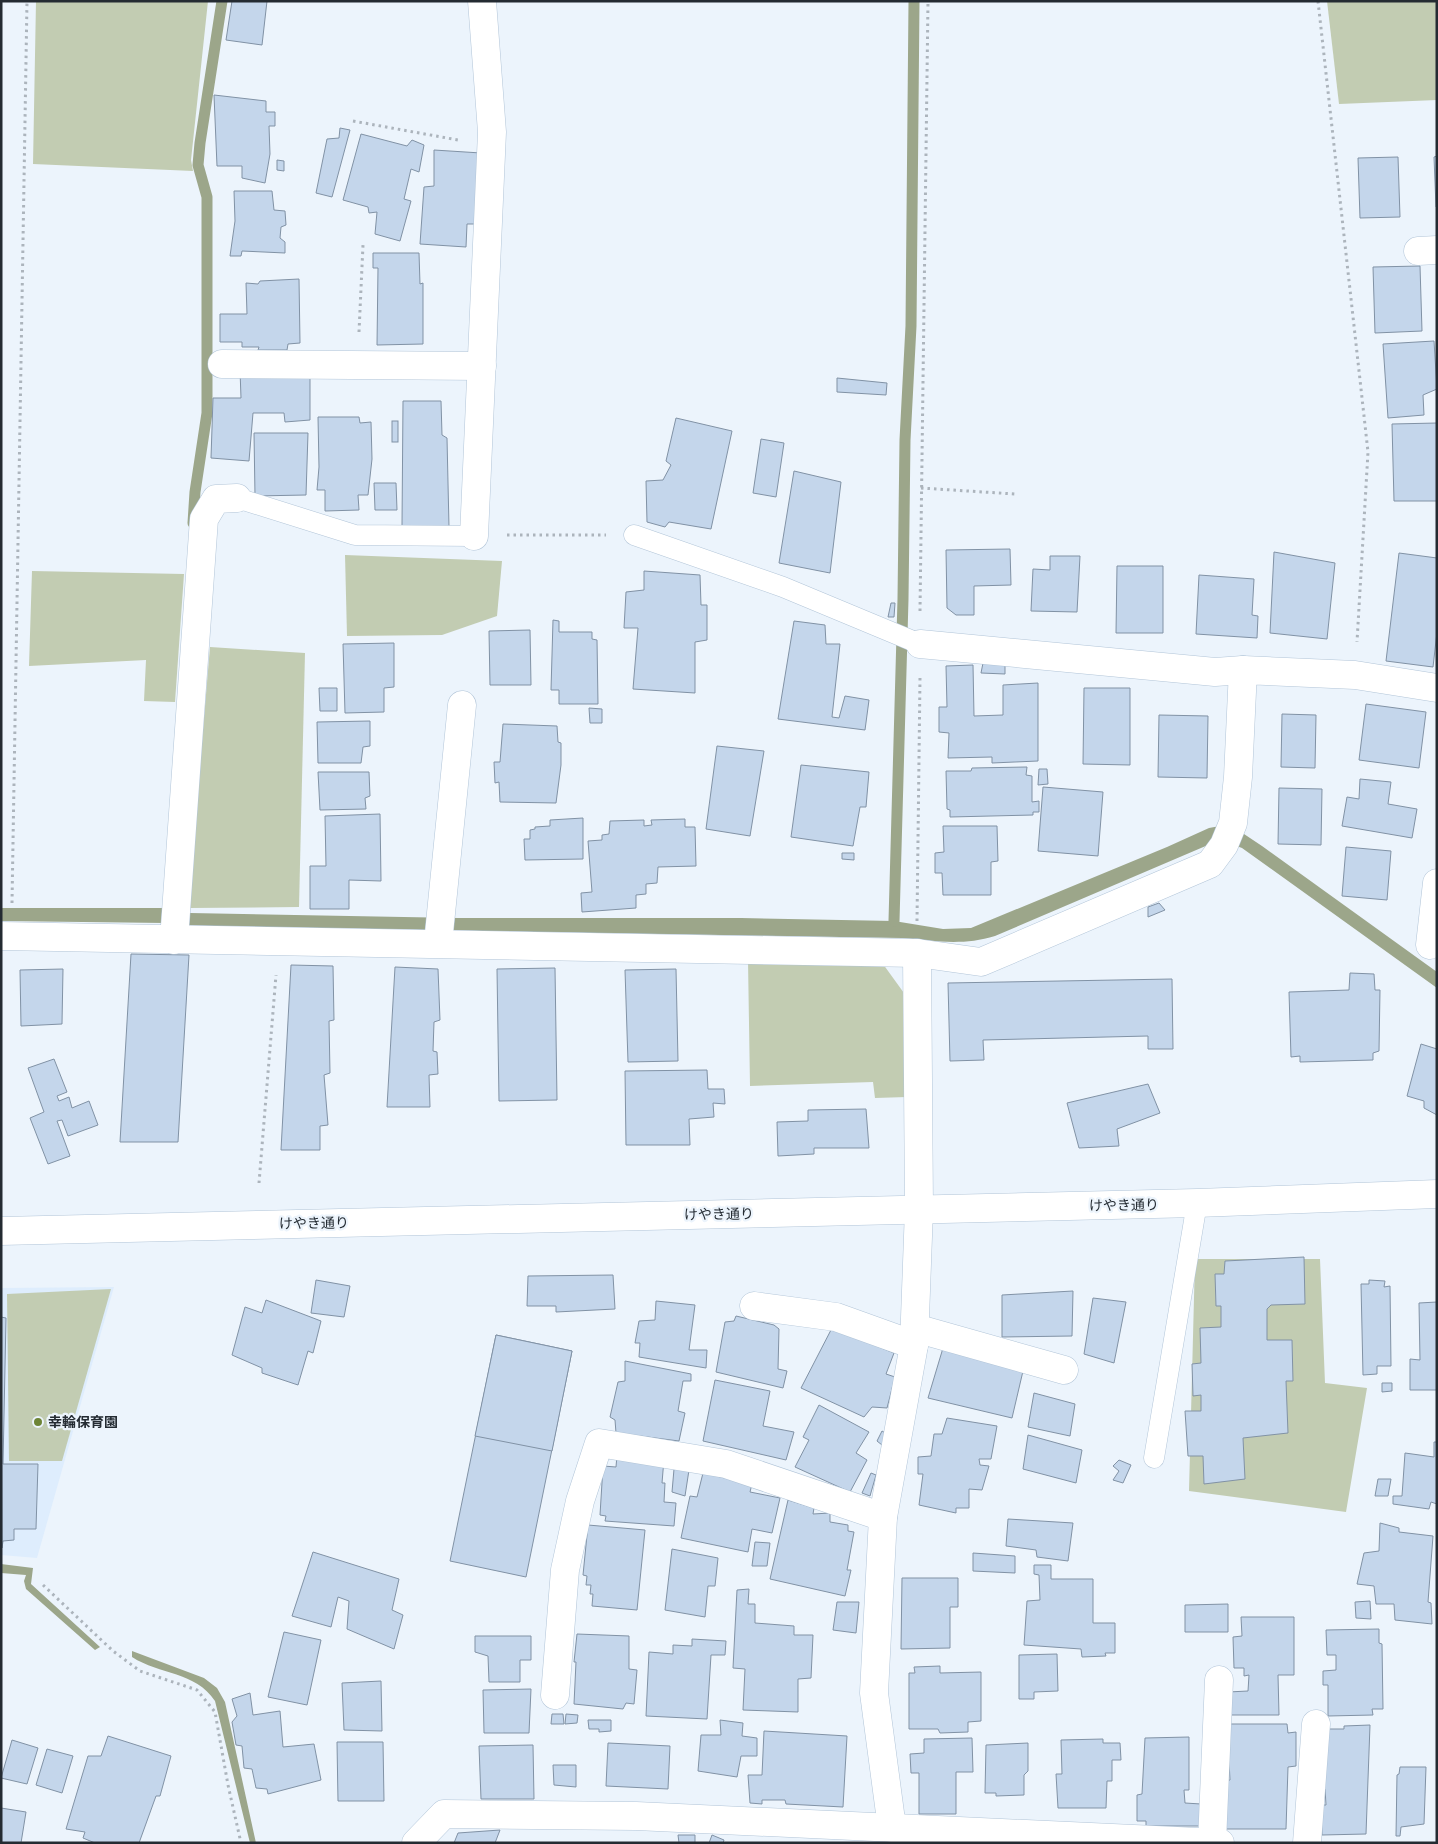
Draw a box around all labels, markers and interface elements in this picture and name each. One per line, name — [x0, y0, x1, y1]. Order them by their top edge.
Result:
street label: けやき通り — [1089, 1195, 1159, 1215]
street label: けやき通り — [684, 1204, 754, 1224]
street label: けやき通り — [279, 1213, 349, 1233]
place label: 幸輪保育園 — [48, 1413, 118, 1431]
marker: 幸輪保育園 — [32, 1416, 44, 1428]

